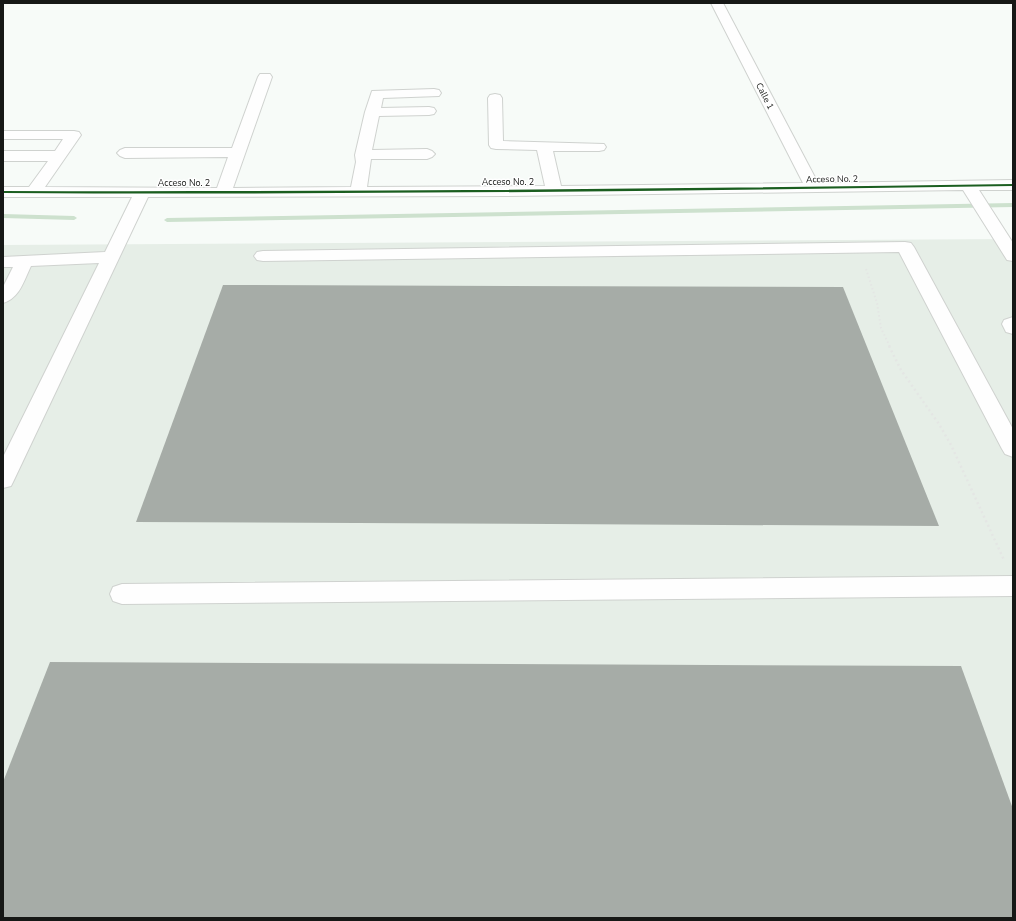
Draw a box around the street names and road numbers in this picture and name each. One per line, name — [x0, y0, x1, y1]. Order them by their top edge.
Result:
street label: Calle 1 — [753, 81, 777, 111]
street label: Acceso No. 2 — [806, 173, 858, 185]
street label: Acceso No. 2 — [482, 176, 534, 188]
street label: Acceso No. 2 — [158, 177, 210, 189]

